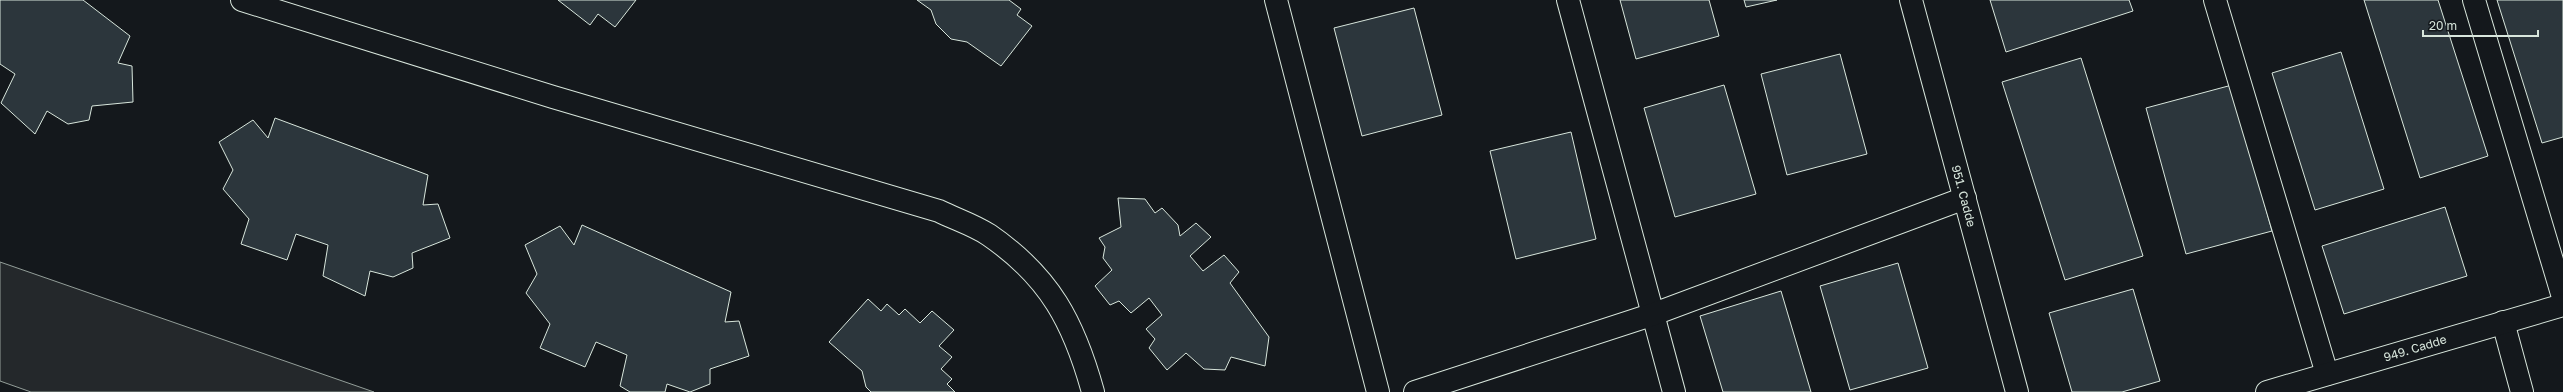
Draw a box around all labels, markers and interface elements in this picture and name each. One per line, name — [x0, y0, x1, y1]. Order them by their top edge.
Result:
scale bar — [2423, 12, 2538, 38]
text: 20 m — [2429, 18, 2457, 33]
street label: 951. Cadde — [1949, 163, 1979, 229]
street label: 949. Cadde — [2382, 331, 2448, 365]

